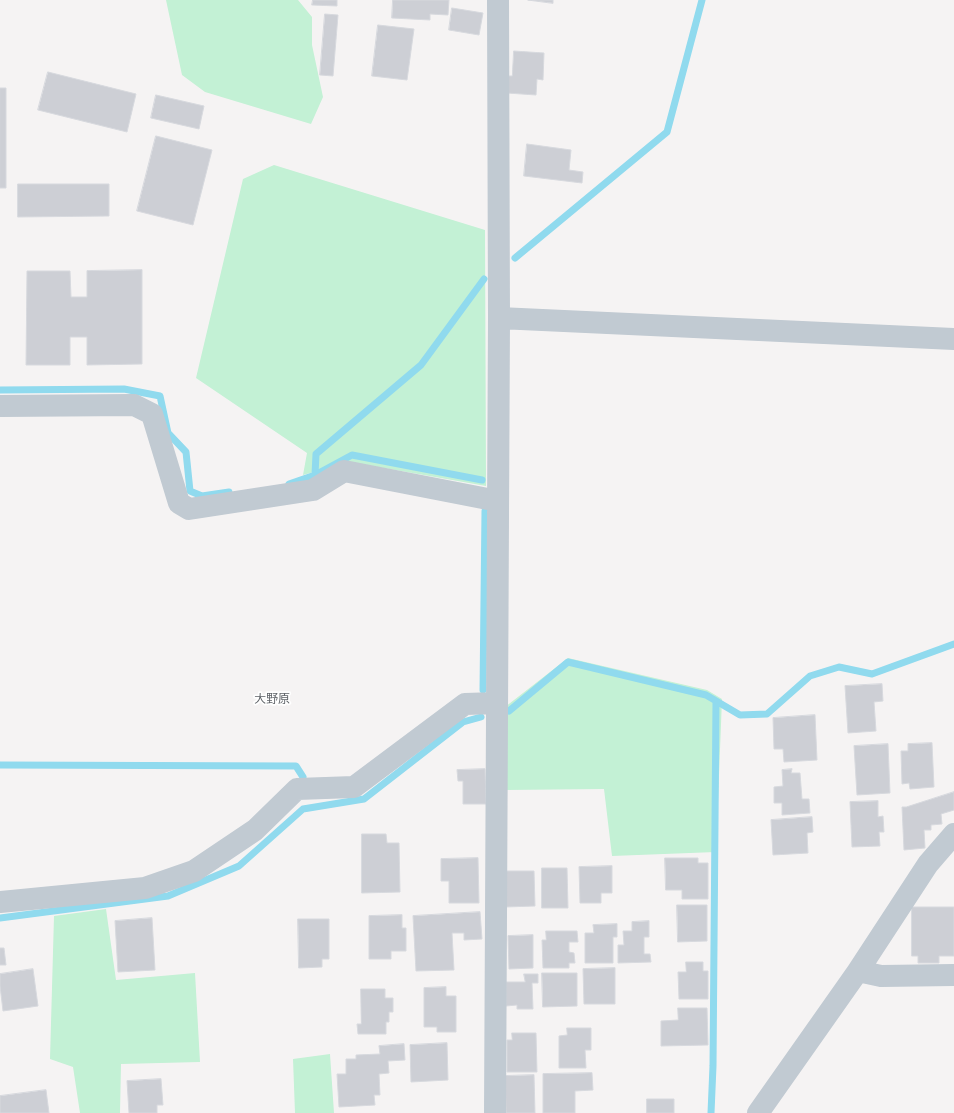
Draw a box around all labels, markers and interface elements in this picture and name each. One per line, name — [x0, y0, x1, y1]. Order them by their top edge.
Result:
district label: 大野原 — [254, 692, 290, 706]

